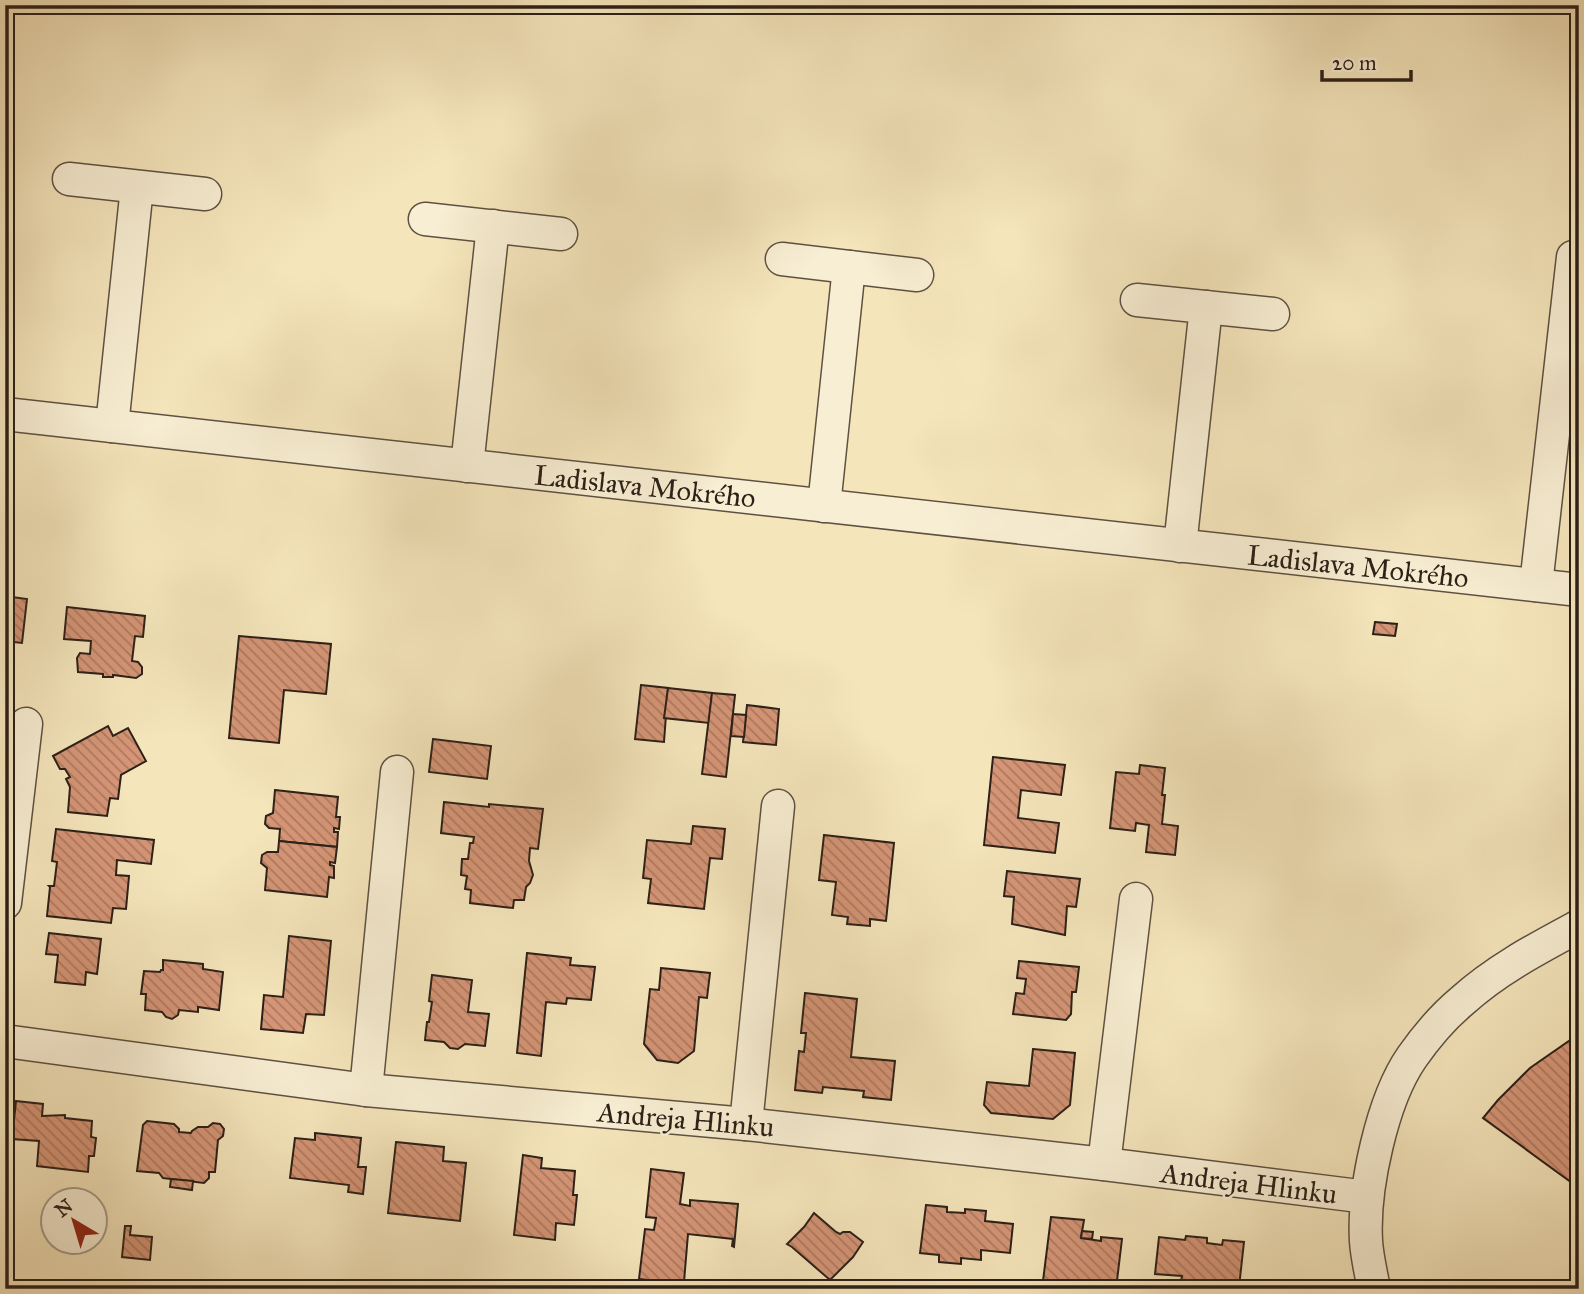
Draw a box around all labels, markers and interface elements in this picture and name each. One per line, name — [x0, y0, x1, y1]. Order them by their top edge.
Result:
scale bar — [1322, 38, 1411, 82]
text: 20 m — [1332, 50, 1377, 76]
street label: Ladislava Mokrého — [533, 457, 757, 516]
street label: Ladislava Mokrého — [1246, 537, 1470, 596]
street label: Andreja Hlinku — [595, 1094, 776, 1145]
street label: Andreja Hlinku — [1158, 1155, 1339, 1212]
north arrow — [38, 1186, 108, 1256]
text: N — [50, 1194, 77, 1222]

